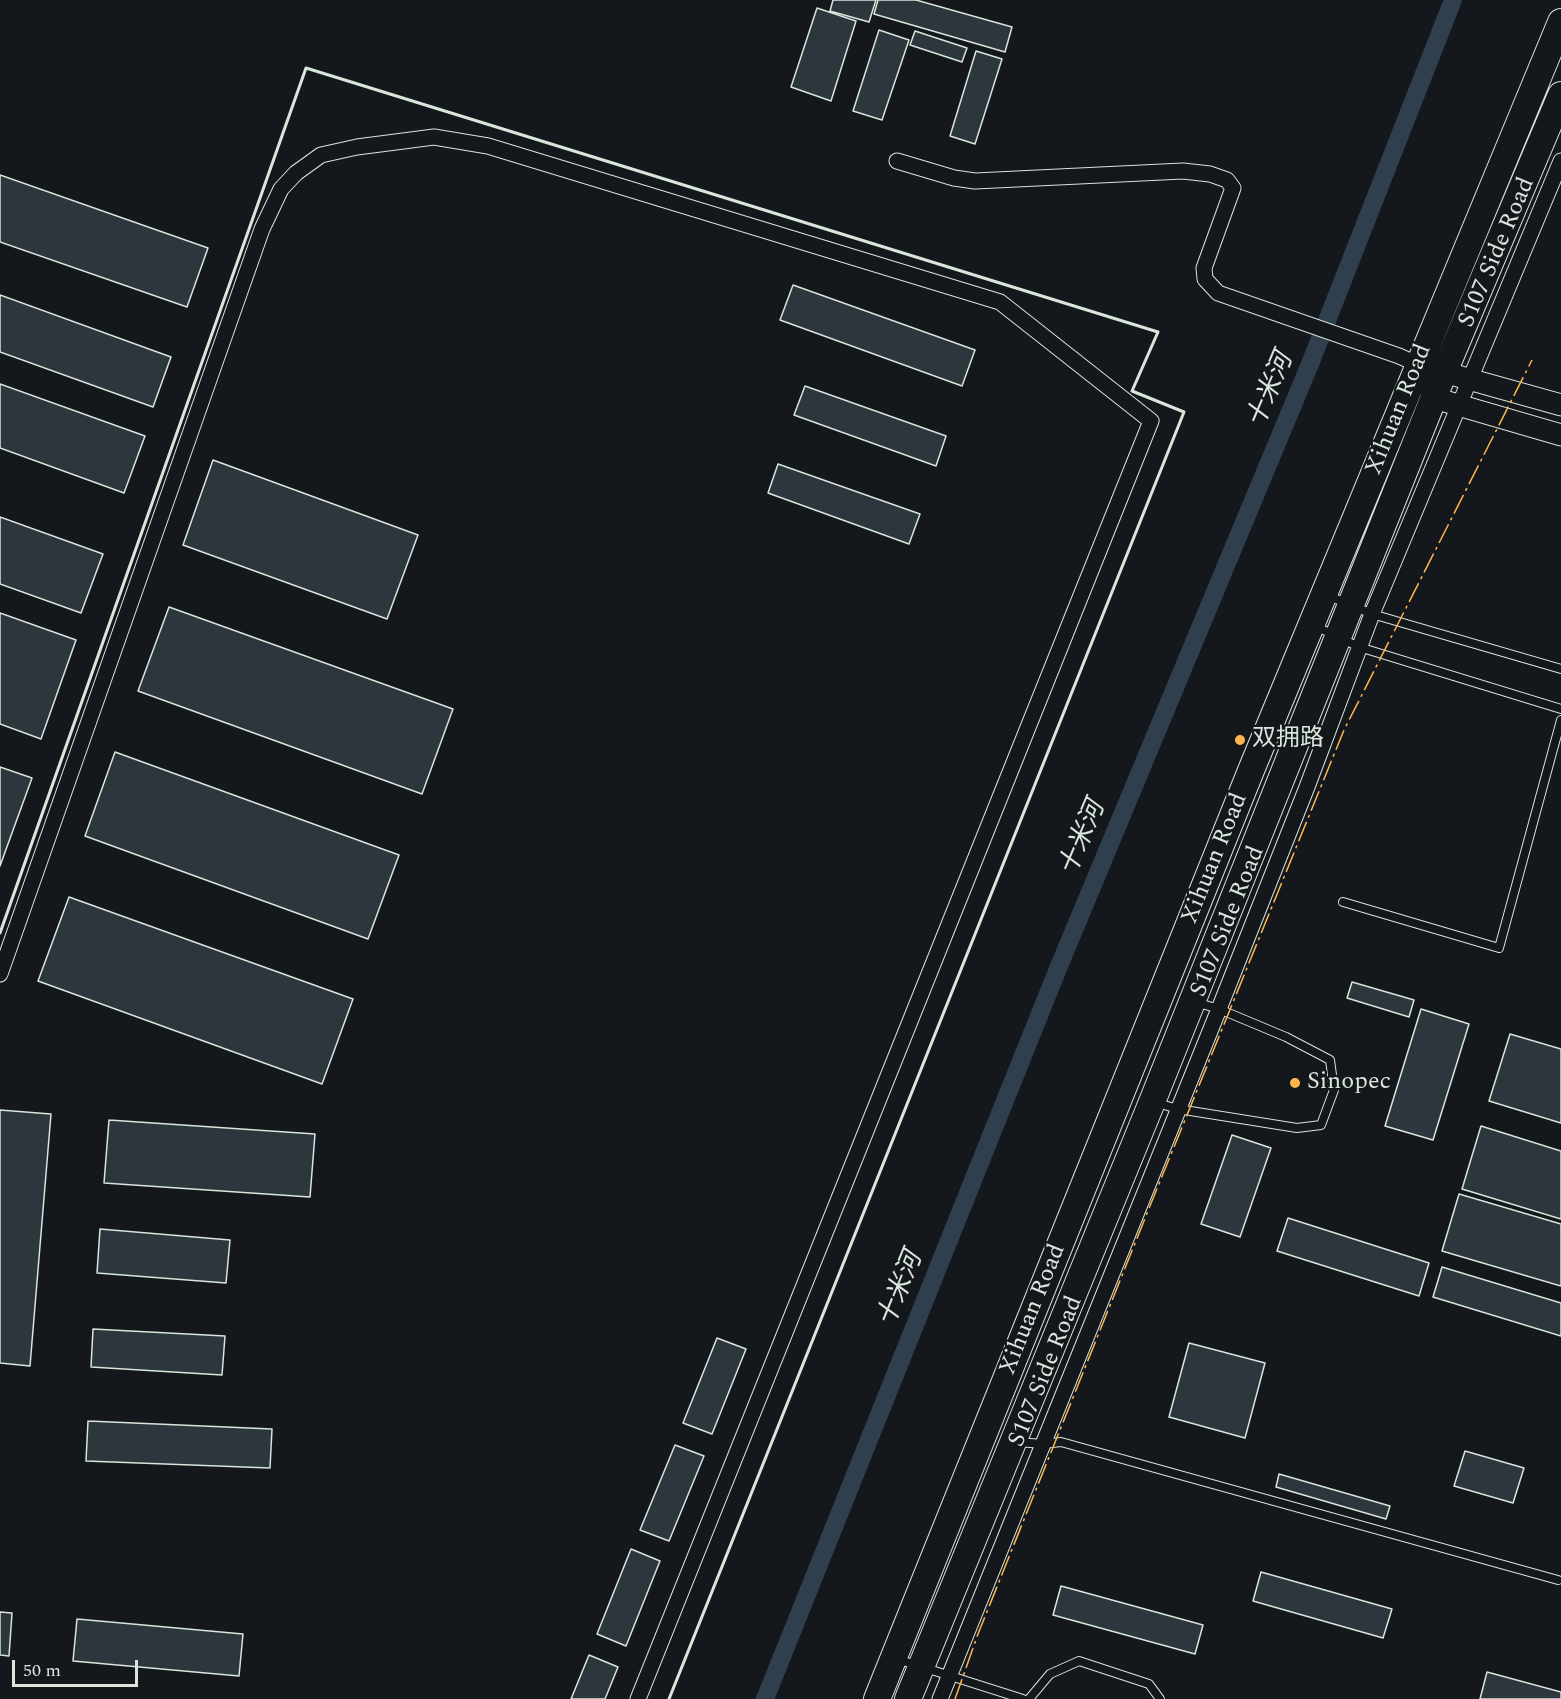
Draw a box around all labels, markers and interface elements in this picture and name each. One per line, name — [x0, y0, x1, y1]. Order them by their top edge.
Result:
street label: S107 Side Road — [1453, 174, 1543, 332]
street label: Xihuan Road — [1361, 340, 1439, 480]
water label: 十米河 — [1242, 349, 1302, 433]
place label: 双拥路 — [1252, 726, 1324, 754]
marker: 双拥路 — [1233, 733, 1247, 747]
street label: Xihuan Road — [1177, 789, 1255, 929]
water label: 十米河 — [1054, 797, 1114, 881]
street label: S107 Side Road — [1186, 842, 1272, 1002]
place label: Sinopec — [1307, 1069, 1391, 1097]
marker: Sinopec — [1288, 1076, 1302, 1090]
street label: Xihuan Road — [995, 1240, 1073, 1380]
water label: 十米河 — [873, 1248, 931, 1332]
street label: S107 Side Road — [1004, 1292, 1090, 1452]
scale bar — [15, 1648, 141, 1686]
text: 50 m — [23, 1657, 61, 1684]

